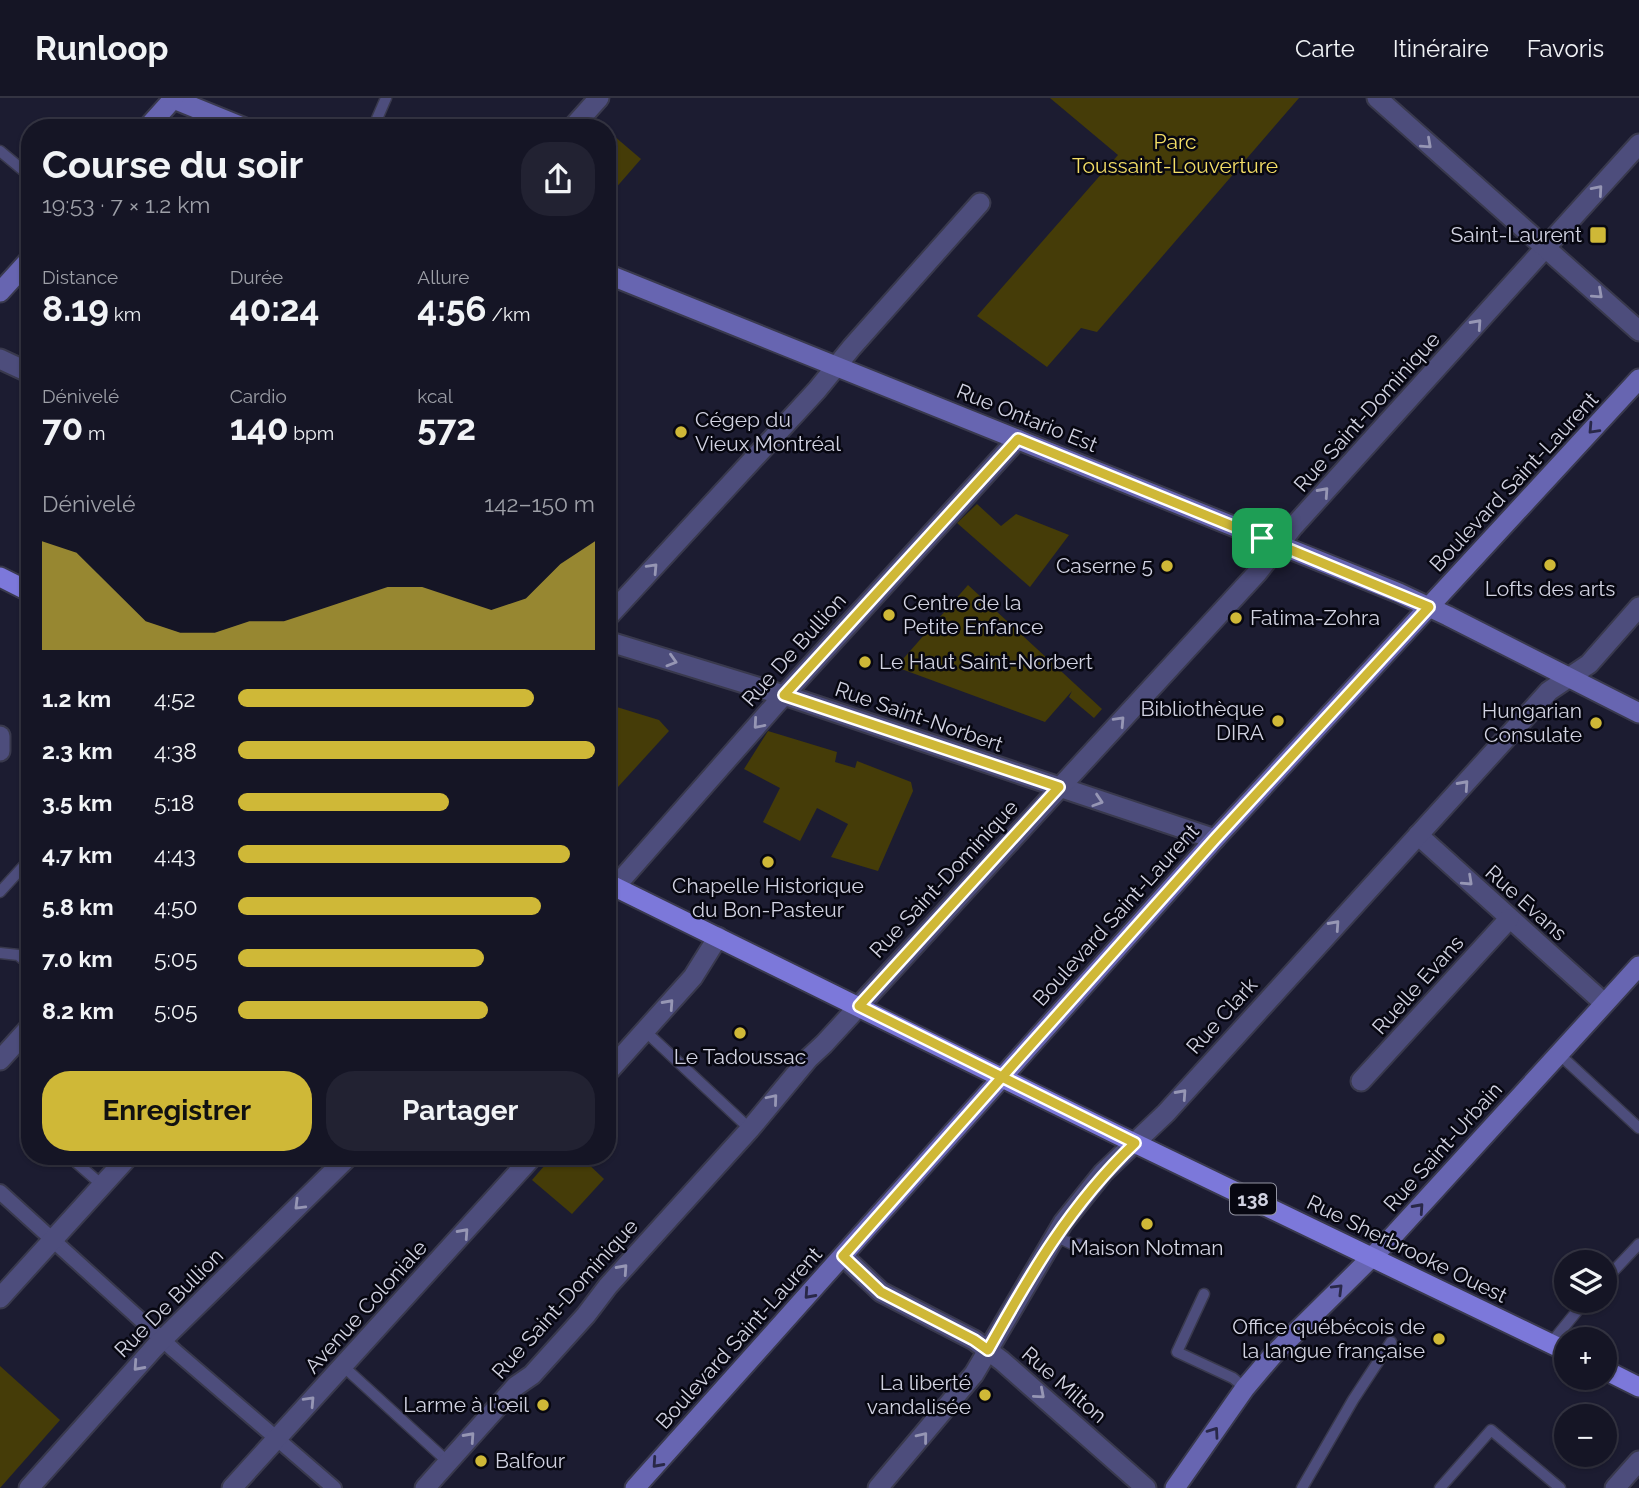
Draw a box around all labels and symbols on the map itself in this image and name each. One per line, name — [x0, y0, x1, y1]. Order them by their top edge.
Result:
park label: Parc Toussaint-Louverture — [1072, 129, 1278, 178]
one-way arrow — [1419, 135, 1432, 148]
one-way arrow — [1590, 185, 1603, 198]
place label: Saint-Laurent — [1451, 222, 1582, 247]
marker: Saint-Laurent — [1588, 225, 1608, 245]
one-way arrow — [1589, 286, 1602, 299]
one-way arrow — [1469, 319, 1481, 332]
street label: Rue Saint-Dominique — [1288, 327, 1445, 497]
street label: Rue Ontario Est — [953, 378, 1101, 457]
street label: Boulevard Saint-Laurent — [1424, 387, 1603, 576]
place label: Cégep du Vieux Montréal — [695, 407, 841, 456]
one-way arrow — [1589, 421, 1601, 434]
marker: Cégep du Vieux Montréal — [673, 424, 689, 440]
one-way arrow — [1316, 487, 1328, 500]
pin — [1232, 508, 1292, 568]
place label: Caserne 5 — [1056, 553, 1153, 578]
marker: Lofts des arts — [1542, 557, 1558, 573]
marker: Caserne 5 — [1159, 558, 1175, 574]
one-way arrow — [645, 563, 658, 576]
place label: Lofts des arts — [1485, 576, 1615, 601]
street label: Rue De Bullion — [736, 588, 851, 711]
place label: Centre de la Petite Enfance — [903, 590, 1043, 639]
place label: Fatima-Zohra — [1250, 605, 1380, 630]
marker: Centre de la Petite Enfance — [881, 607, 897, 623]
marker: Fatima-Zohra — [1228, 610, 1244, 626]
place label: Le Haut Saint-Norbert — [879, 649, 1093, 674]
one-way arrow — [666, 653, 678, 667]
marker: Le Haut Saint-Norbert — [857, 654, 873, 670]
street label: Rue Saint-Norbert — [832, 676, 1006, 757]
place label: Bibliothèque DIRA — [1140, 696, 1264, 745]
place label: Hungarian Consulate — [1482, 698, 1582, 747]
marker: Bibliothèque DIRA — [1270, 713, 1286, 729]
marker: Hungarian Consulate — [1588, 715, 1604, 731]
one-way arrow — [753, 716, 766, 729]
one-way arrow — [1112, 716, 1124, 729]
one-way arrow — [1455, 780, 1468, 793]
one-way arrow — [1091, 793, 1104, 807]
street label: Rue Saint-Dominique — [864, 795, 1023, 963]
street label: Boulevard Saint-Laurent — [1027, 819, 1204, 1011]
marker: Chapelle Historique du Bon-Pasteur — [760, 854, 776, 870]
street label: Rue Evans — [1480, 860, 1572, 946]
place label: Chapelle Historique du Bon-Pasteur — [672, 873, 864, 922]
one-way arrow — [1460, 873, 1473, 886]
one-way arrow — [1327, 920, 1339, 933]
street label: Ruelle Evans — [1367, 930, 1469, 1039]
street label: Rue Clark — [1181, 972, 1262, 1059]
one-way arrow — [661, 999, 673, 1012]
marker: Le Tadoussac — [732, 1025, 748, 1041]
place label: Le Tadoussac — [674, 1044, 806, 1069]
street label: Rue Saint-Urbain — [1378, 1077, 1507, 1216]
one-way arrow — [1174, 1089, 1187, 1102]
one-way arrow — [765, 1094, 777, 1107]
road number: 138 — [1230, 1184, 1276, 1214]
street label: Rue Sherbrooke Ouest — [1303, 1189, 1511, 1308]
one-way arrow — [295, 1197, 308, 1210]
one-way arrow — [1411, 1203, 1423, 1216]
street label: Rue Saint-Dominique — [486, 1214, 643, 1384]
marker: Maison Notman — [1139, 1216, 1155, 1232]
one-way arrow — [456, 1228, 468, 1241]
street label: Avenue Coloniale — [299, 1235, 432, 1378]
place label: Maison Notman — [1071, 1235, 1223, 1260]
street label: Boulevard Saint-Laurent — [650, 1242, 827, 1434]
street label: Rue De Bullion — [109, 1243, 228, 1362]
one-way arrow — [615, 1265, 627, 1278]
one-way arrow — [805, 1285, 817, 1298]
one-way arrow — [1330, 1285, 1342, 1297]
place label: Office québécois de la langue française — [1232, 1314, 1425, 1363]
marker: Office québécois de la langue française — [1431, 1331, 1447, 1347]
street label: Rue Milton — [1017, 1341, 1112, 1428]
one-way arrow — [134, 1358, 147, 1371]
place label: La liberté vandalisée — [867, 1370, 971, 1419]
one-way arrow — [1032, 1386, 1045, 1398]
marker: La liberté vandalisée — [977, 1387, 993, 1403]
place label: Larme à l'œil — [403, 1392, 529, 1417]
one-way arrow — [302, 1396, 315, 1409]
marker: Larme à l'œil — [535, 1397, 551, 1413]
one-way arrow — [1206, 1427, 1218, 1440]
one-way arrow — [462, 1432, 474, 1445]
one-way arrow — [915, 1432, 928, 1444]
place label: Balfour — [495, 1448, 566, 1473]
marker: Balfour — [473, 1453, 489, 1469]
one-way arrow — [653, 1455, 665, 1468]

